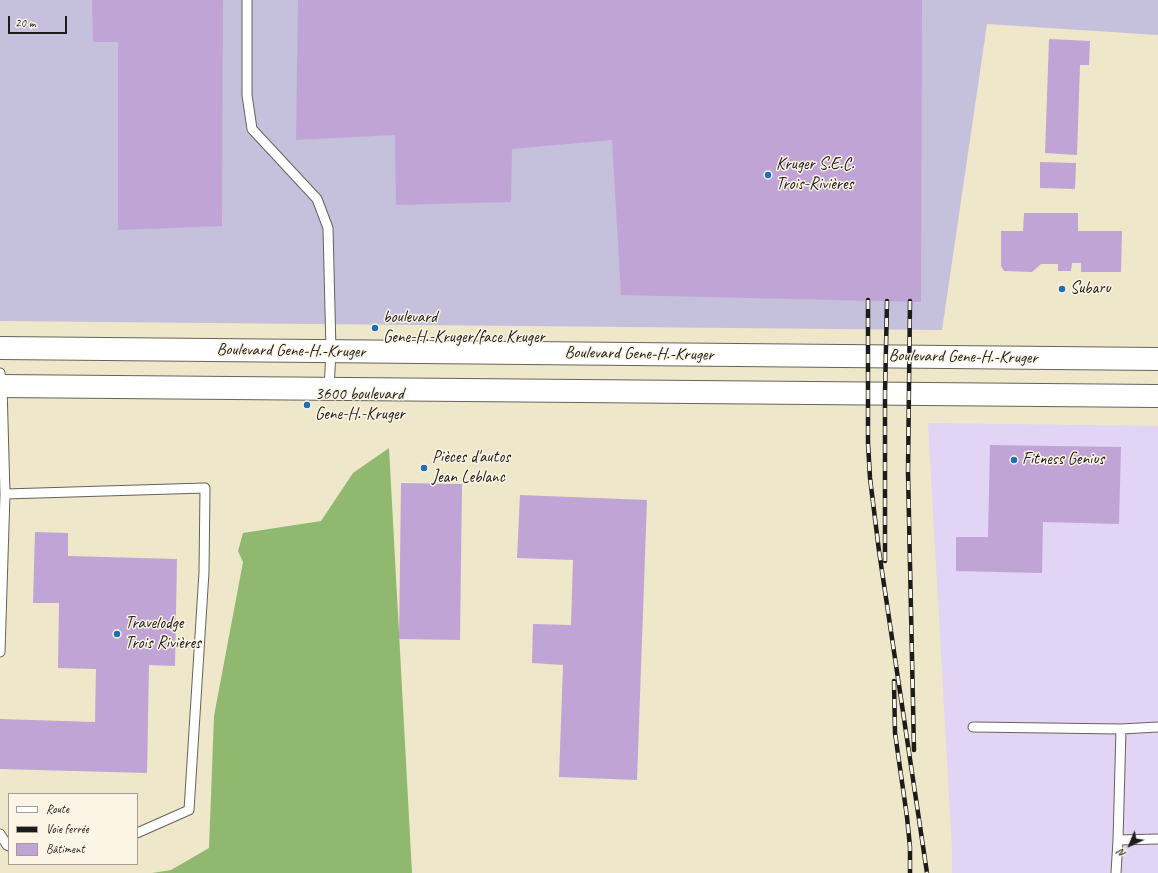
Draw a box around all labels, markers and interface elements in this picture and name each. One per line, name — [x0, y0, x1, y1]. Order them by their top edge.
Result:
scale bar — [10, 8, 69, 34]
text: 20 m — [15, 15, 35, 31]
place label: Kruger S.E.C. Trois-Rivières — [776, 155, 854, 195]
marker: Kruger S.E.C. Trois-Rivières — [763, 170, 773, 180]
place label: Subaru — [1070, 279, 1111, 299]
marker: Subaru — [1057, 284, 1067, 294]
place label: boulevard Gene-H.-Kruger/face Kruger — [383, 308, 545, 348]
marker: boulevard Gene-H.-Kruger/face Kruger — [370, 323, 380, 333]
street label: Boulevard Gene-H.-Kruger — [216, 340, 366, 362]
street label: Boulevard Gene-H.-Kruger — [564, 343, 714, 365]
street label: Boulevard Gene-H.-Kruger — [888, 346, 1038, 368]
place label: 3600 boulevard Gene-H.-Kruger — [315, 385, 405, 425]
marker: 3600 boulevard Gene-H.-Kruger — [302, 400, 312, 410]
place label: Pièces d'autos Jean Leblanc — [432, 448, 510, 488]
place label: Fitness Genius — [1022, 450, 1104, 470]
marker: Fitness Genius — [1009, 455, 1019, 465]
marker: Pièces d'autos Jean Leblanc — [419, 463, 429, 473]
place label: Travelodge Trois Rivières — [125, 614, 201, 654]
marker: Travelodge Trois Rivières — [112, 629, 122, 639]
legend — [8, 793, 138, 865]
text: Route — [46, 801, 69, 817]
text: Voie ferrée — [46, 821, 89, 837]
north arrow — [1110, 825, 1150, 865]
text: Bâtiment — [46, 841, 84, 857]
text: N — [1114, 846, 1129, 861]

